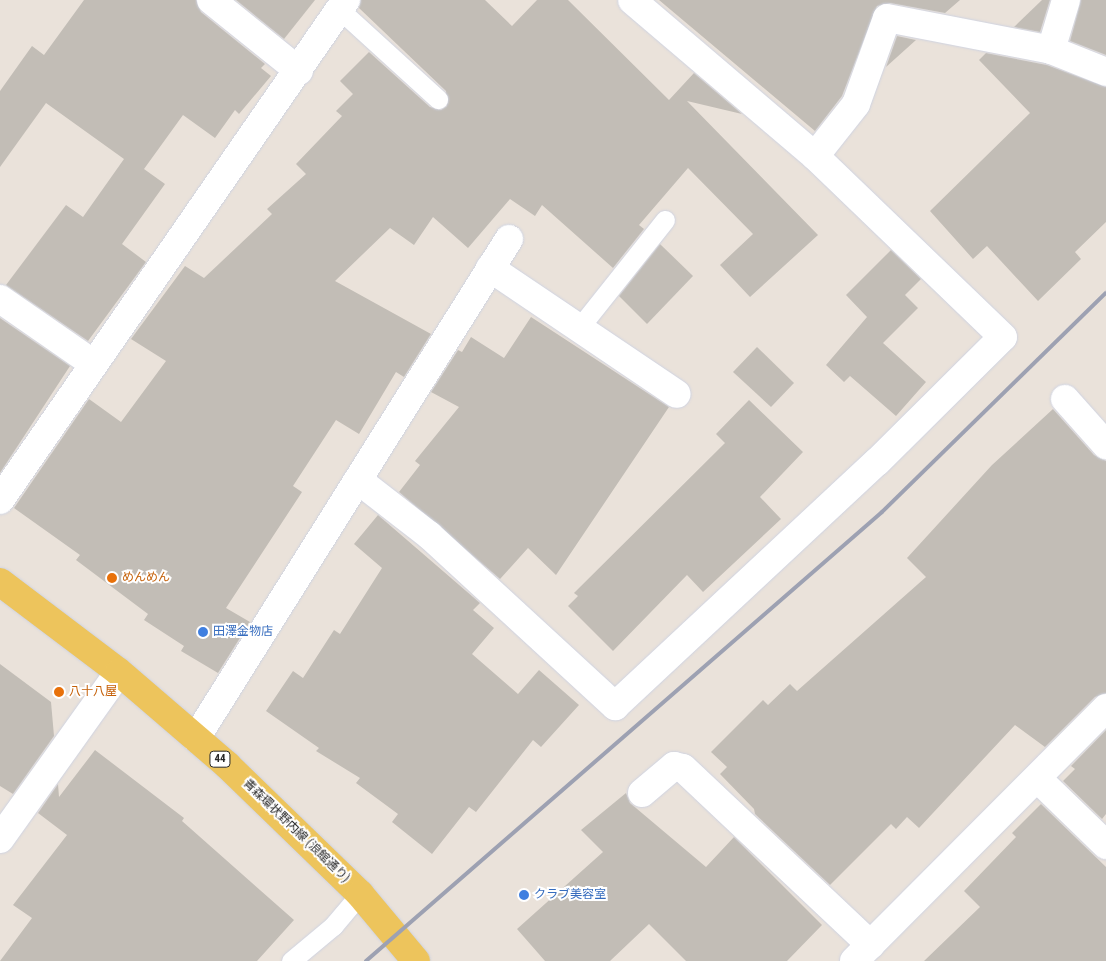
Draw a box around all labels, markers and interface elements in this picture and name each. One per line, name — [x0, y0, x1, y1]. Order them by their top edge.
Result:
place label: めんめん — [122, 571, 170, 585]
marker: めんめん — [106, 572, 118, 584]
place label: 田澤金物店 — [213, 625, 273, 639]
marker: 田澤金物店 — [197, 626, 209, 638]
place label: 八十八屋 — [69, 685, 117, 699]
marker: 八十八屋 — [53, 686, 65, 698]
road number: 44 — [209, 751, 231, 768]
street label: 青森環状野内線 (浪館通り) — [240, 776, 352, 886]
place label: クラブ美容室 — [534, 888, 606, 902]
marker: クラブ美容室 — [518, 889, 530, 901]

